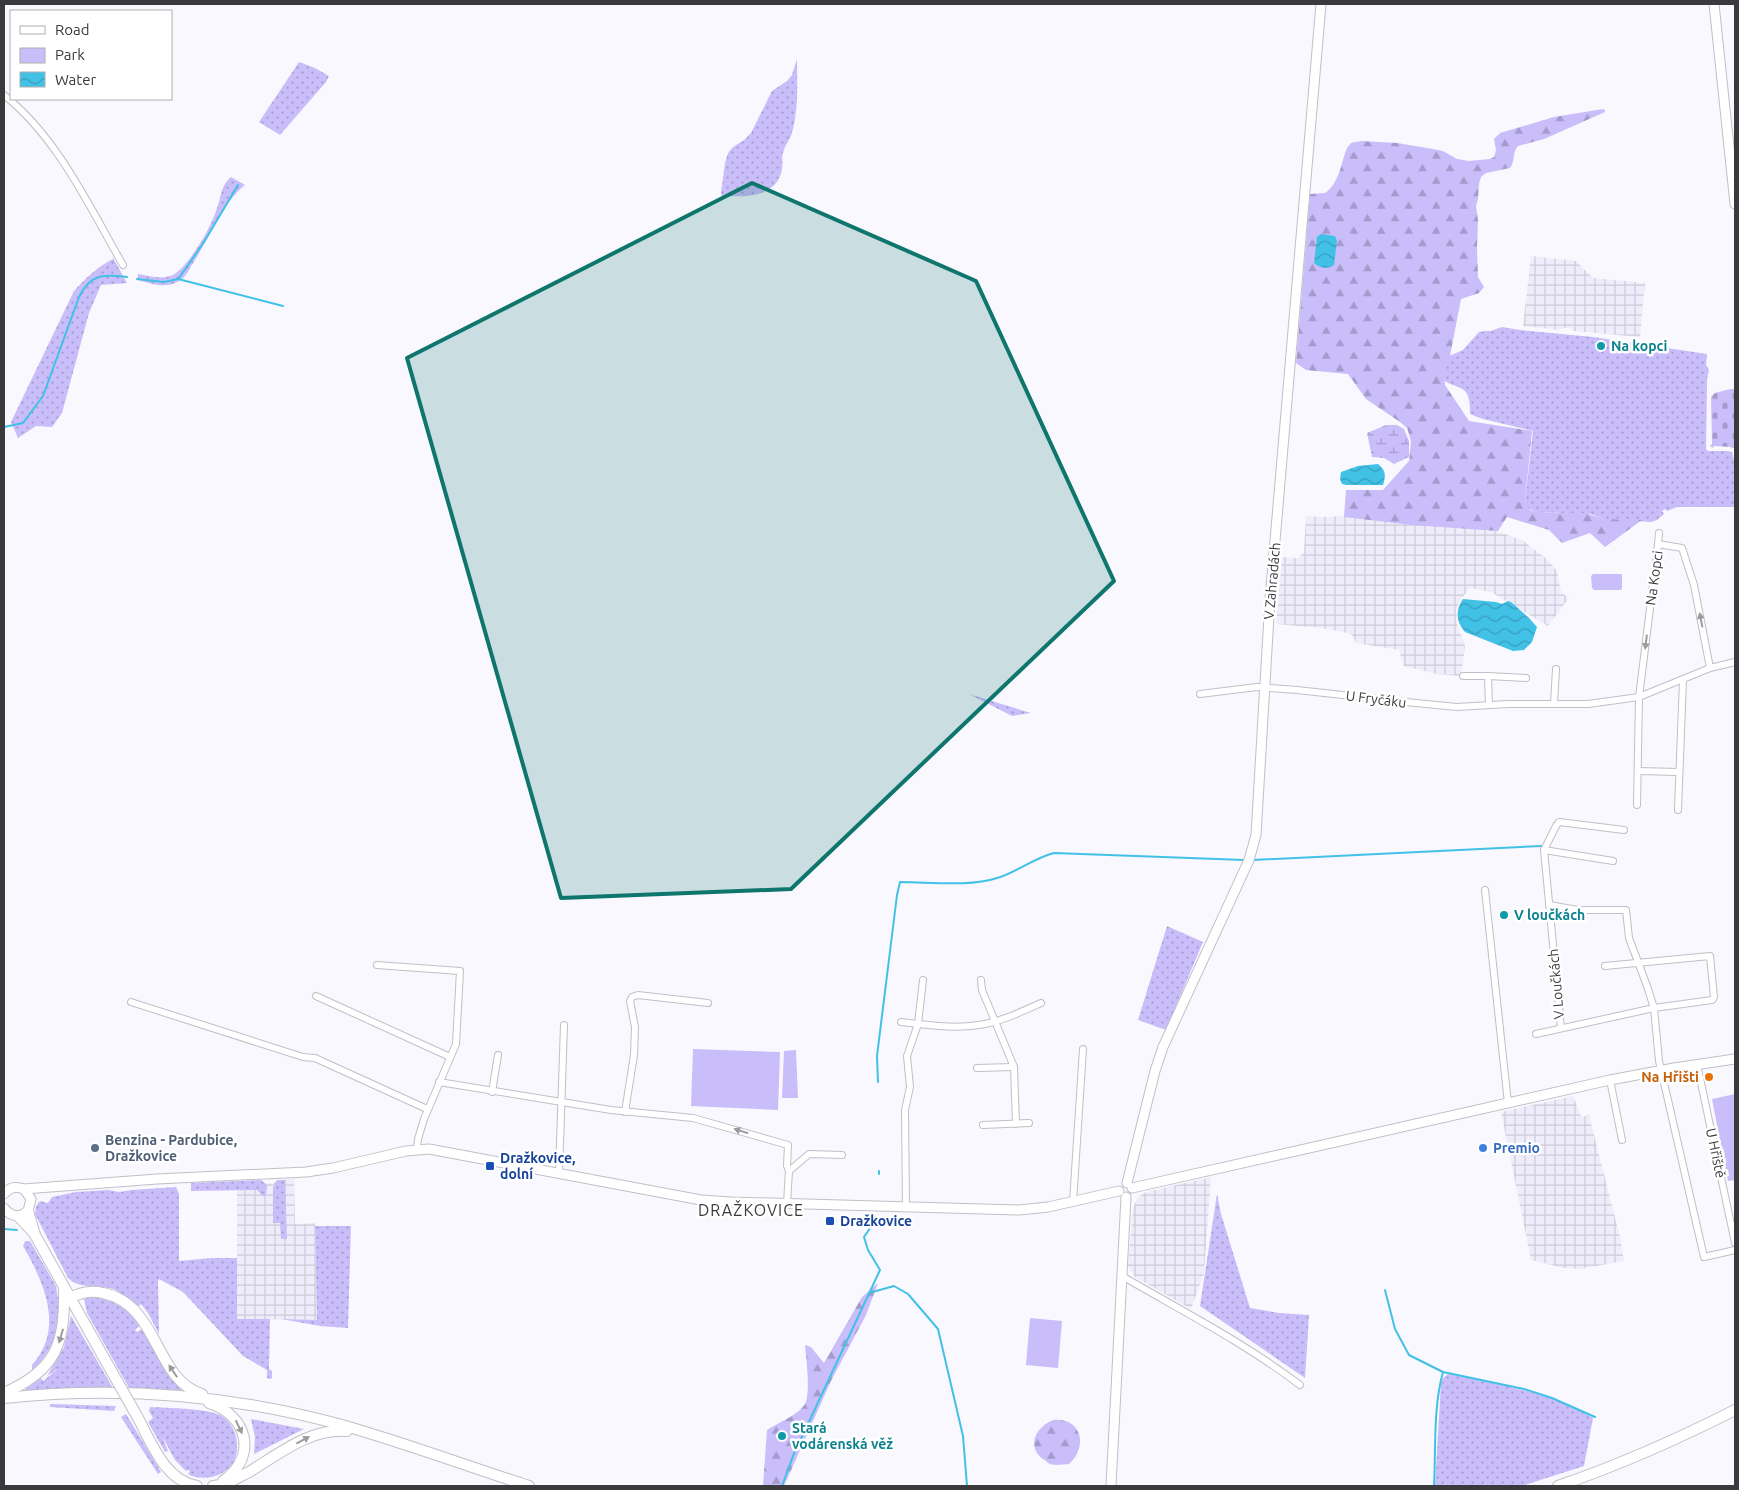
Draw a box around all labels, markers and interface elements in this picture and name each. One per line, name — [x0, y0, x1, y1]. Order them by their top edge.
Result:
legend — [10, 10, 172, 100]
text: Road — [55, 21, 90, 38]
text: Park — [55, 46, 85, 63]
text: Water — [55, 71, 96, 88]
place label: Na kopci — [1611, 338, 1667, 354]
marker: Na kopci — [1595, 340, 1607, 352]
street label: V Zahradách — [1261, 542, 1283, 620]
street label: Na Kopci — [1642, 550, 1666, 606]
one-way arrow — [1696, 612, 1704, 628]
one-way arrow — [1642, 634, 1650, 650]
street label: U Fryčáku — [1345, 687, 1407, 711]
place label: V loučkách — [1514, 907, 1585, 923]
marker: V loučkách — [1498, 909, 1510, 921]
street label: V Loučkách — [1545, 948, 1567, 1020]
place label: Na Hřišti — [1641, 1069, 1699, 1085]
marker: Na Hřišti — [1703, 1071, 1715, 1083]
one-way arrow — [734, 1127, 749, 1135]
street label: U Hřiště — [1703, 1127, 1729, 1179]
place label: Benzina - Pardubice, Dražkovice — [105, 1132, 237, 1164]
place label: Premio — [1493, 1140, 1540, 1156]
marker: Benzina - Pardubice, Dražkovice — [89, 1142, 101, 1154]
marker: Premio — [1477, 1142, 1489, 1154]
place label: Dražkovice, dolní — [500, 1150, 575, 1182]
marker: Dražkovice, dolní — [484, 1160, 496, 1172]
district label: DRAŽKOVICE — [698, 1200, 804, 1219]
place label: Dražkovice — [840, 1213, 912, 1229]
marker: Dražkovice — [824, 1215, 836, 1227]
one-way arrow — [56, 1328, 64, 1343]
one-way arrow — [168, 1365, 178, 1378]
one-way arrow — [235, 1420, 243, 1434]
place label: Stará vodárenská věž — [792, 1420, 893, 1452]
marker: Stará vodárenská věž — [776, 1430, 788, 1442]
one-way arrow — [296, 1436, 310, 1444]

